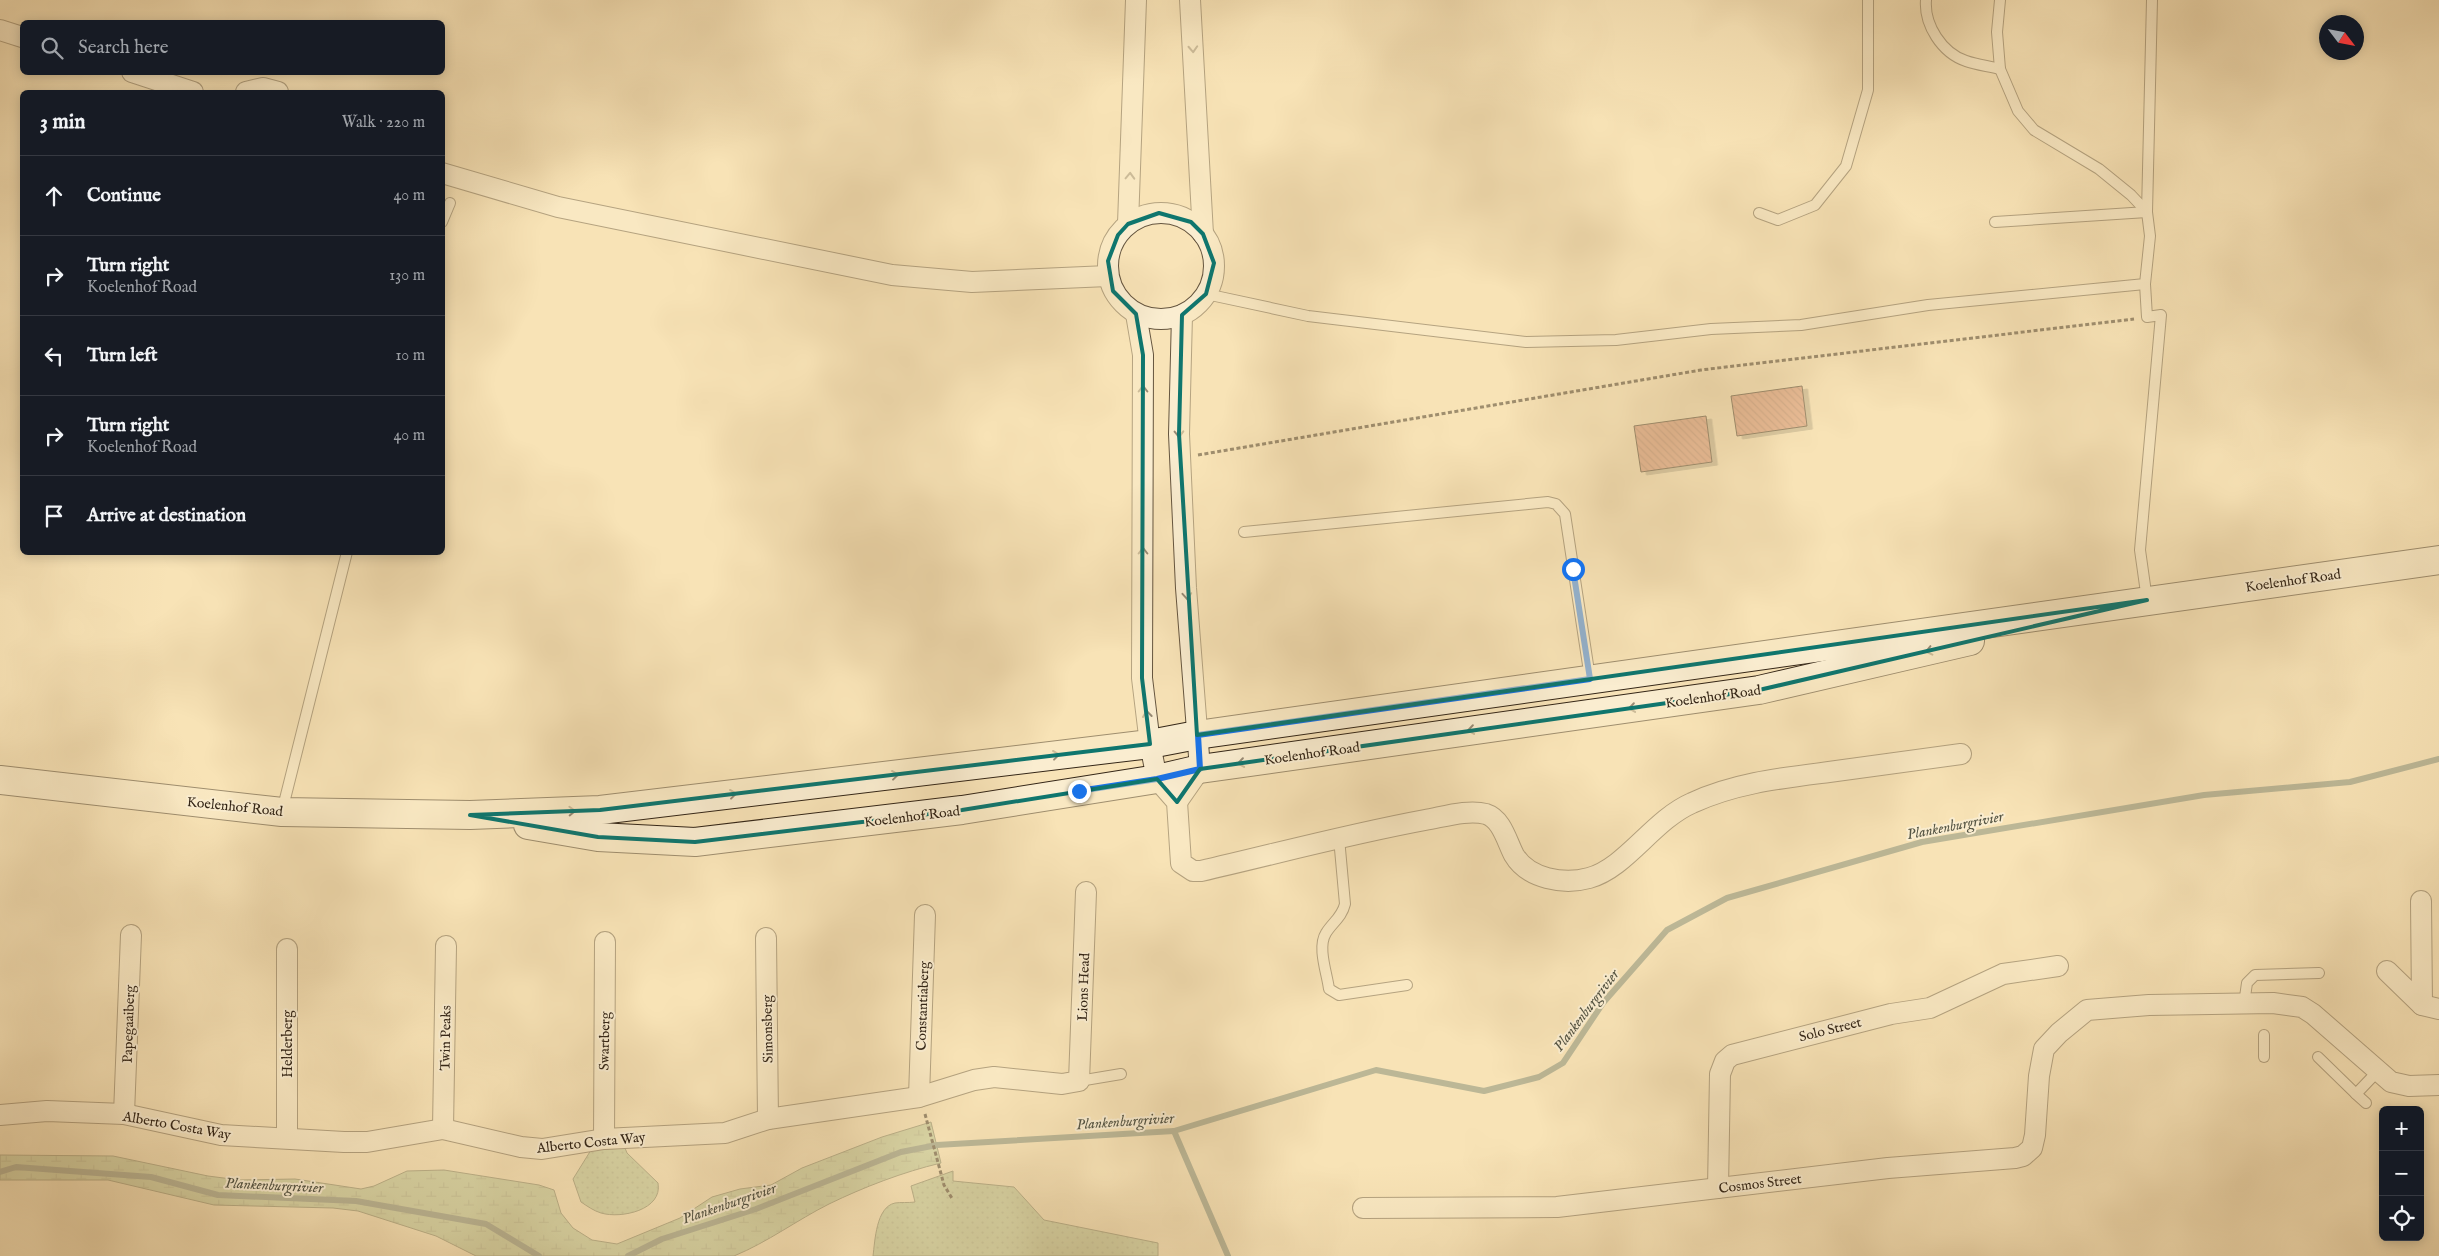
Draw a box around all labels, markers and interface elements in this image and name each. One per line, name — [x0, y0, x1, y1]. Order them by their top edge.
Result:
north arrow — [2319, 15, 2364, 60]
search box — [20, 20, 445, 75]
icon: search — [38, 34, 66, 62]
text: Search here — [78, 36, 169, 60]
one-way arrow — [1187, 45, 1198, 53]
text: 3 min — [40, 109, 85, 136]
text: Walk · 220 m — [342, 113, 425, 133]
one-way arrow — [1124, 171, 1135, 179]
icon: ahead — [40, 182, 68, 210]
text: Continue — [87, 184, 161, 208]
text: 40 m — [393, 186, 425, 206]
text: Turn right — [87, 254, 169, 278]
icon: right — [40, 262, 68, 290]
text: 130 m — [389, 266, 425, 286]
text: Koelenhof Road — [87, 278, 197, 298]
icon: left — [40, 342, 68, 370]
text: Turn left — [87, 344, 158, 368]
text: 10 m — [395, 346, 425, 366]
one-way arrow — [1138, 385, 1148, 392]
text: Turn right — [87, 414, 169, 438]
icon: right — [40, 422, 68, 450]
text: 40 m — [393, 426, 425, 446]
one-way arrow — [1174, 430, 1185, 438]
text: Koelenhof Road — [87, 438, 197, 458]
icon: arrive — [40, 502, 68, 530]
text: Arrive at destination — [87, 504, 246, 528]
one-way arrow — [1138, 547, 1148, 555]
route start — [1562, 558, 1585, 581]
street label: Koelenhof Road — [2244, 565, 2343, 597]
one-way arrow — [1181, 593, 1192, 601]
one-way arrow — [1925, 645, 1933, 656]
street label: Koelenhof Road — [1664, 681, 1763, 713]
one-way arrow — [1628, 702, 1637, 712]
one-way arrow — [1142, 709, 1153, 717]
one-way arrow — [1467, 724, 1476, 734]
street label: Koelenhof Road — [1263, 738, 1362, 770]
one-way arrow — [1052, 751, 1060, 761]
one-way arrow — [1237, 757, 1245, 768]
one-way arrow — [891, 770, 899, 781]
route end — [1068, 780, 1091, 803]
one-way arrow — [730, 789, 738, 800]
street label: Koelenhof Road — [186, 793, 284, 821]
street label: Koelenhof Road — [863, 802, 962, 832]
one-way arrow — [568, 806, 576, 817]
water label: Plankenburgrivier — [1905, 807, 2006, 845]
street label: Lions Head — [1074, 952, 1094, 1022]
street label: Constantiaberg — [912, 961, 934, 1051]
water label: Plankenburgrivier — [1549, 965, 1625, 1056]
street label: Papegaaiberg — [119, 984, 139, 1063]
street label: Simonsberg — [758, 994, 778, 1063]
street label: Twin Peaks — [436, 1005, 456, 1071]
street label: Helderberg — [279, 1010, 297, 1078]
street label: Swartberg — [595, 1011, 615, 1071]
street label: Solo Street — [1797, 1013, 1864, 1046]
map controls — [2379, 1106, 2424, 1241]
button: + — [2379, 1106, 2424, 1151]
street label: Alberto Costa Way — [120, 1107, 232, 1144]
water label: Plankenburgrivier — [1075, 1109, 1176, 1135]
street label: Alberto Costa Way — [535, 1128, 647, 1158]
button: − — [2379, 1151, 2424, 1196]
street label: Cosmos Street — [1718, 1170, 1803, 1198]
water label: Plankenburgrivier — [224, 1173, 324, 1199]
water label: Plankenburgrivier — [680, 1178, 780, 1229]
button: locate — [2379, 1196, 2424, 1241]

